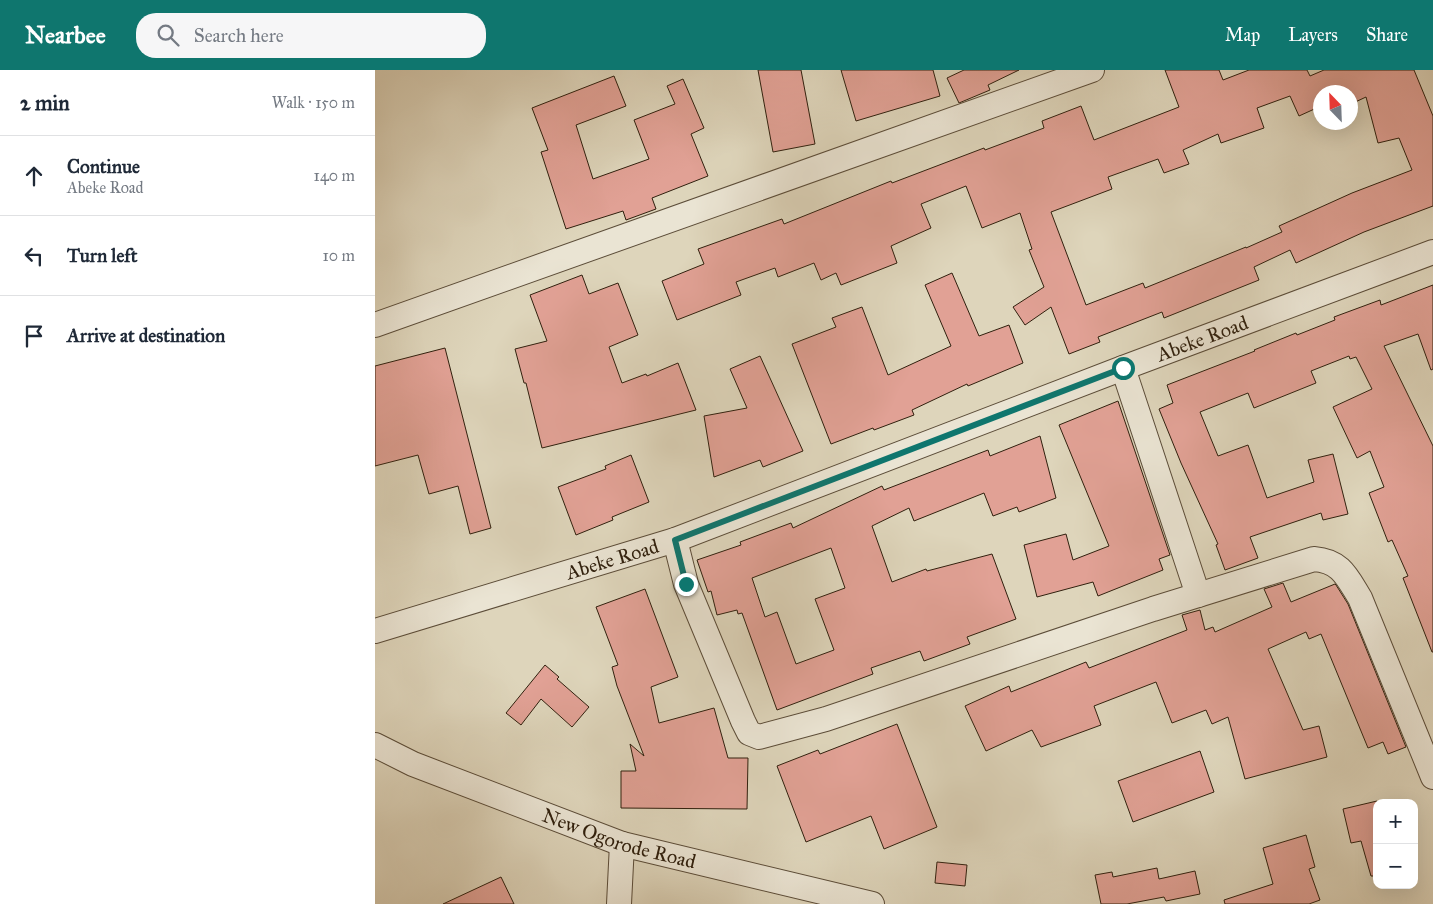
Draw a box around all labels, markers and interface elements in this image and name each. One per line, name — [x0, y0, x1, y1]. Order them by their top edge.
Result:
search box — [136, 13, 486, 58]
text: Nearbee — [25, 20, 106, 50]
icon: search — [154, 21, 182, 49]
text: Search here — [194, 24, 284, 47]
text: Map — [1225, 24, 1260, 46]
text: Layers — [1288, 24, 1338, 46]
text: Share — [1366, 24, 1408, 46]
north arrow — [1313, 85, 1358, 130]
text: 2 min — [20, 90, 70, 116]
text: Walk · 150 m — [272, 93, 355, 112]
text: Continue — [67, 155, 140, 178]
icon: ahead — [20, 162, 48, 190]
text: 140 m — [314, 166, 355, 185]
text: Abeke Road — [67, 178, 144, 197]
icon: left — [20, 242, 48, 270]
text: Turn left — [67, 244, 137, 267]
text: 10 m — [323, 246, 355, 265]
street label: Abeke Road — [1152, 310, 1251, 367]
icon: arrive — [20, 322, 48, 350]
text: Arrive at destination — [67, 324, 225, 347]
route start — [1112, 357, 1135, 380]
street label: Abeke Road — [562, 534, 662, 585]
route end — [675, 573, 698, 596]
map controls — [1373, 799, 1418, 889]
button: + — [1373, 799, 1418, 844]
street label: New Ogorode Road — [539, 803, 699, 873]
button: − — [1373, 844, 1418, 889]

